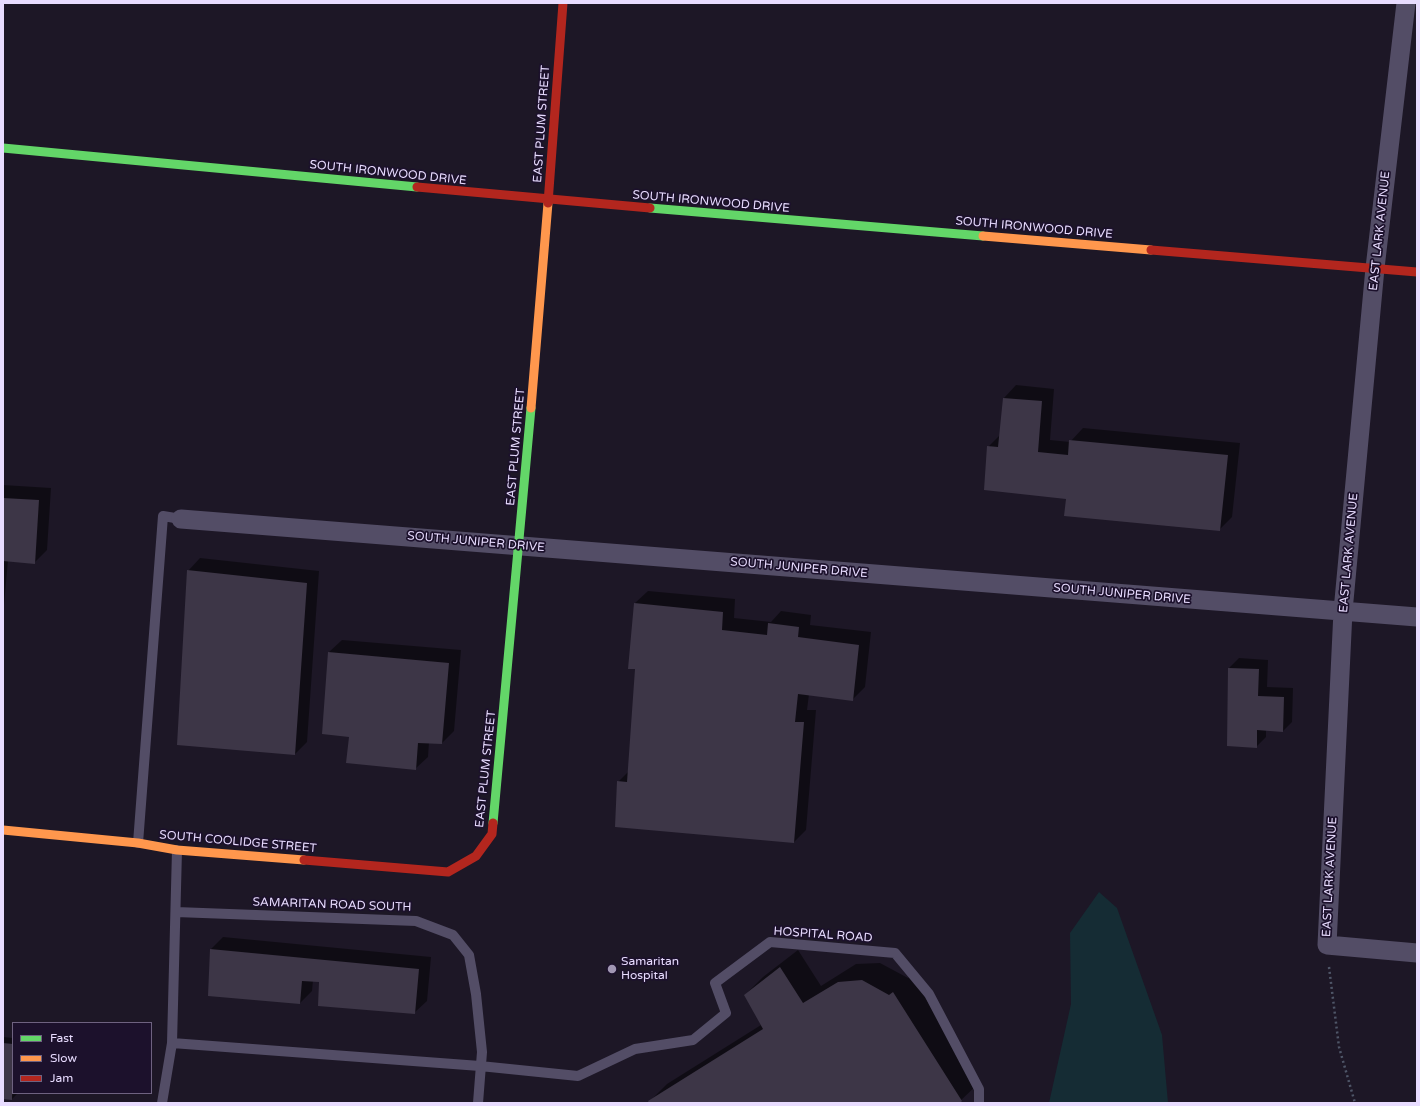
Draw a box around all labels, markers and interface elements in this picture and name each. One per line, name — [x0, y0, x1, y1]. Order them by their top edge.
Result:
street label: EAST PLUM STREET — [531, 65, 553, 183]
street label: SOUTH IRONWOOD DRIVE — [309, 158, 467, 188]
street label: EAST LARK AVENUE — [1367, 171, 1393, 291]
street label: SOUTH IRONWOOD DRIVE — [632, 188, 790, 216]
street label: SOUTH IRONWOOD DRIVE — [955, 214, 1113, 242]
street label: EAST PLUM STREET — [504, 388, 528, 506]
street label: EAST LARK AVENUE — [1337, 493, 1361, 613]
street label: SOUTH JUNIPER DRIVE — [407, 529, 545, 555]
street label: SOUTH JUNIPER DRIVE — [730, 555, 868, 581]
street label: SOUTH JUNIPER DRIVE — [1053, 581, 1191, 607]
street label: EAST PLUM STREET — [473, 710, 499, 828]
street label: EAST LARK AVENUE — [1320, 817, 1340, 937]
street label: SOUTH COOLIDGE STREET — [159, 828, 317, 856]
street label: SAMARITAN ROAD SOUTH — [252, 895, 412, 915]
street label: HOSPITAL ROAD — [773, 924, 873, 946]
place label: Samaritan Hospital — [621, 955, 679, 983]
marker: Samaritan Hospital — [606, 963, 618, 975]
legend — [12, 1022, 152, 1094]
text: Fast — [50, 1031, 73, 1045]
text: Slow — [50, 1051, 77, 1065]
text: Jam — [50, 1071, 73, 1085]

